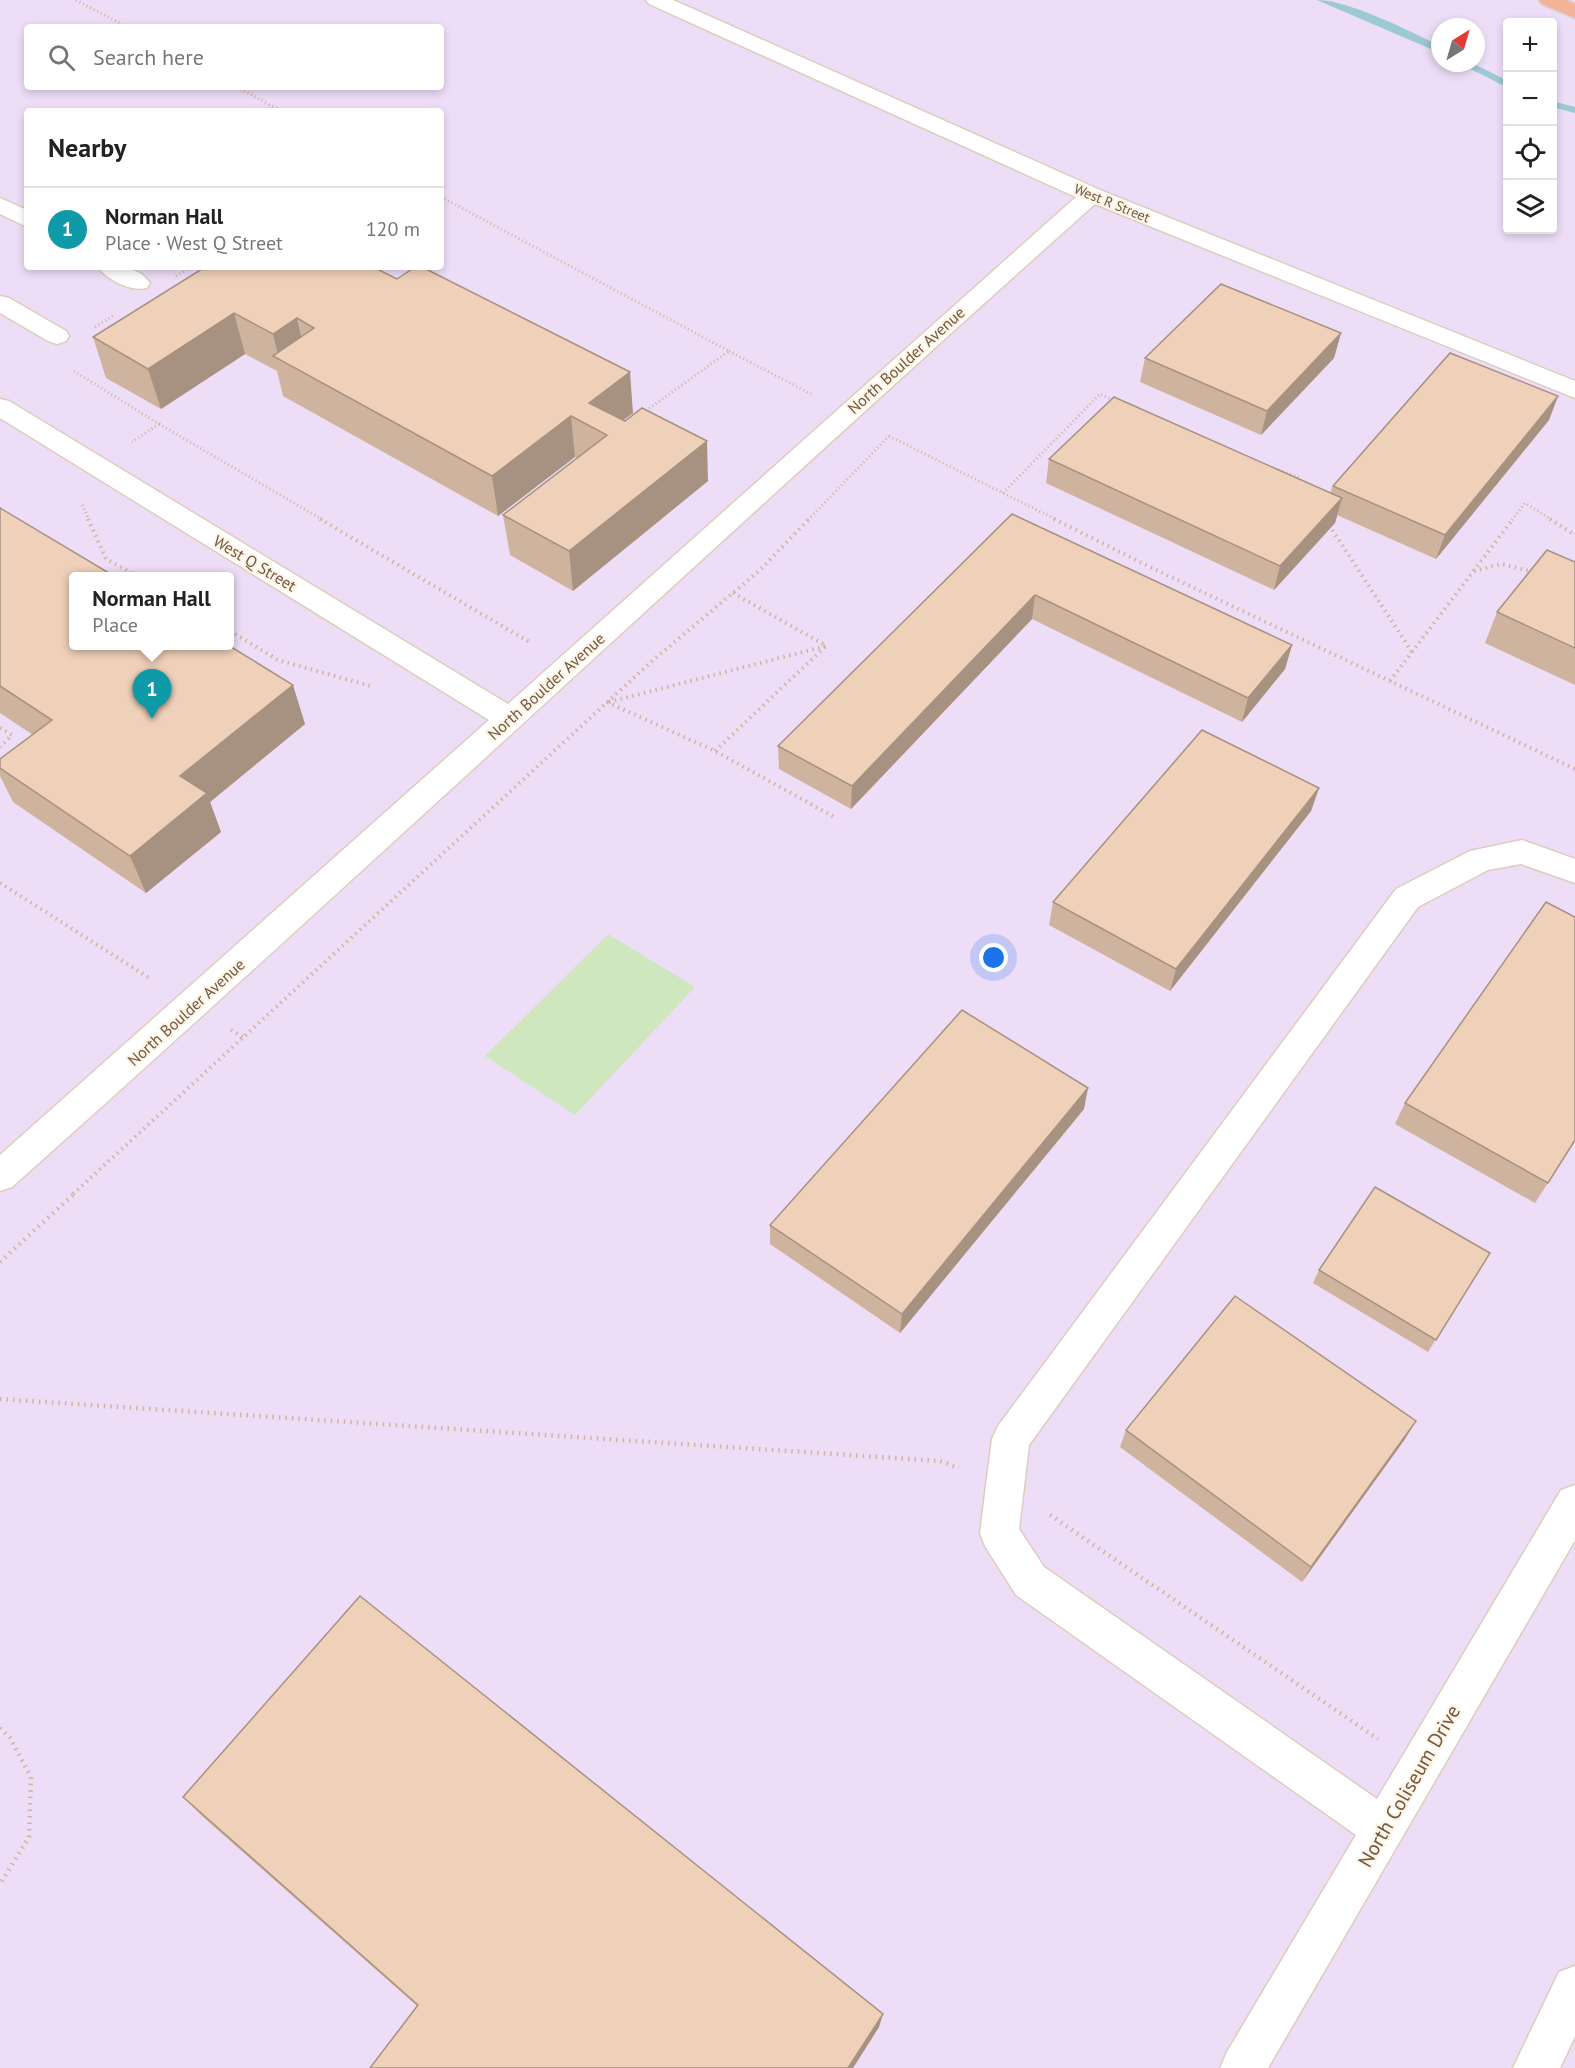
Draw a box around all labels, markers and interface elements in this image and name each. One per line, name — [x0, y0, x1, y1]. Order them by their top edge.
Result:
north arrow — [1431, 18, 1485, 72]
map controls — [1503, 18, 1557, 234]
button: + — [1503, 18, 1557, 72]
search box — [24, 24, 444, 90]
icon: search — [45, 41, 78, 74]
text: Search here — [93, 43, 204, 71]
button: − — [1503, 72, 1557, 126]
button: locate — [1503, 126, 1557, 180]
text: Nearby — [48, 131, 126, 164]
street label: West R Street — [1071, 180, 1153, 226]
button: layers — [1503, 180, 1557, 234]
text: Norman Hall — [105, 202, 223, 230]
text: 1 — [62, 216, 73, 242]
text: 120 m — [366, 216, 420, 242]
text: Place · West Q Street — [105, 230, 283, 256]
street label: North Boulder Avenue — [843, 302, 969, 418]
street label: West Q Street — [210, 530, 301, 596]
popup — [69, 572, 234, 650]
text: Norman Hall — [92, 584, 211, 612]
text: Place — [92, 612, 138, 638]
street label: North Boulder Avenue — [483, 628, 609, 744]
pin: 1 — [132, 670, 172, 719]
your location — [979, 943, 1008, 972]
street label: North Boulder Avenue — [123, 954, 249, 1070]
street label: North Coliseum Drive — [1352, 1700, 1466, 1872]

